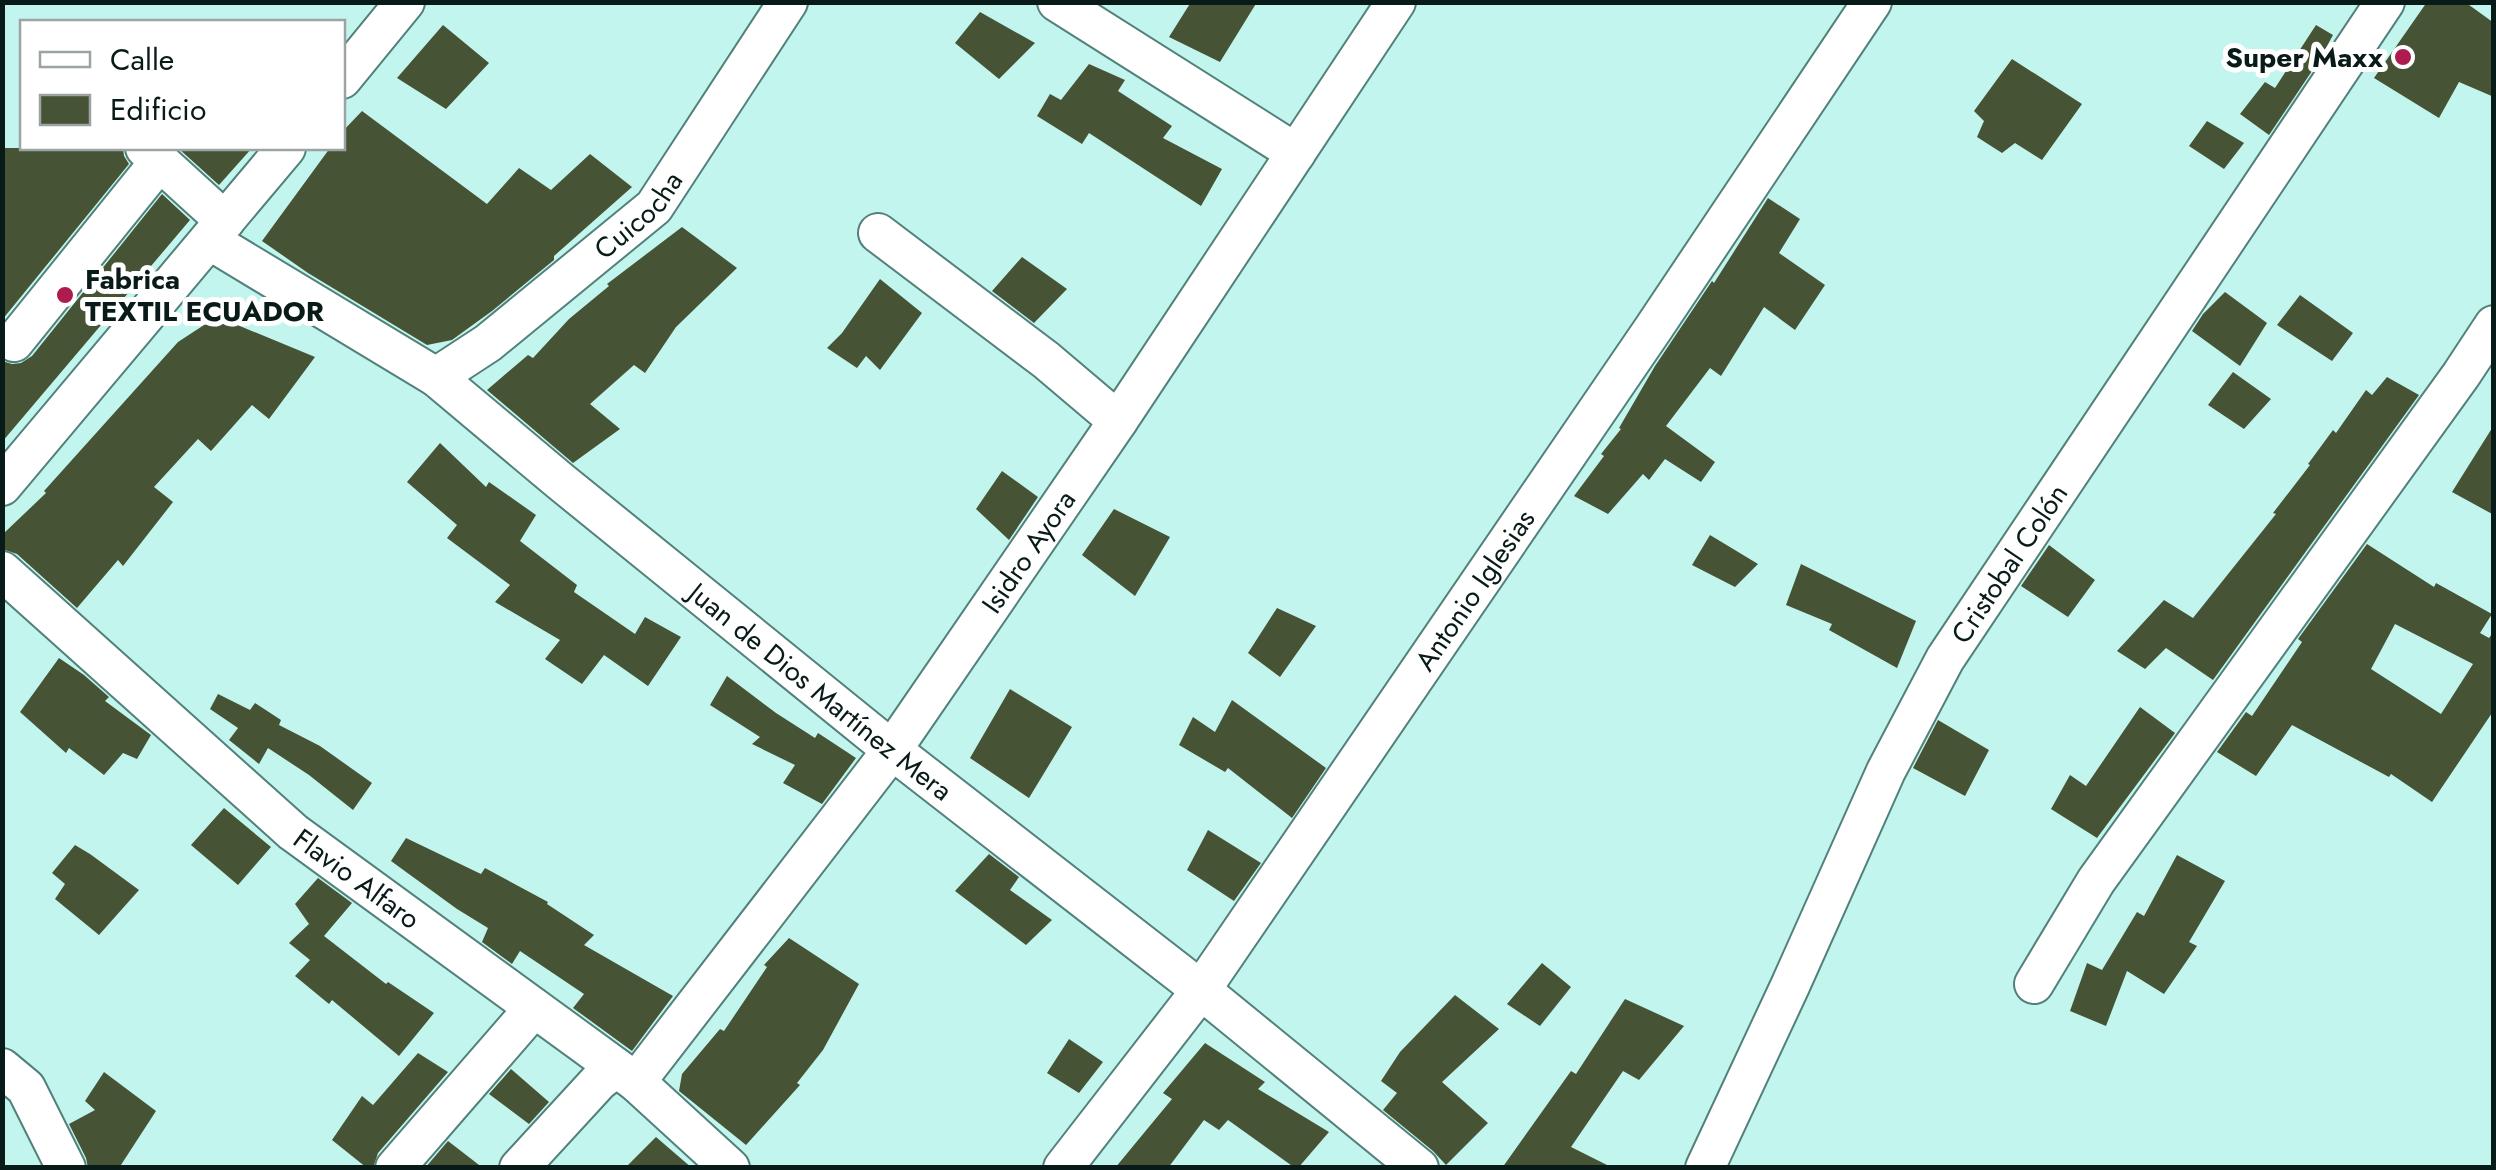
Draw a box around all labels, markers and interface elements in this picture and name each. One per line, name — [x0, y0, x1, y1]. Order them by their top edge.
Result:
legend — [20, 20, 345, 150]
place label: Super Maxx — [2225, 37, 2383, 78]
text: Calle — [110, 38, 174, 81]
marker: Super Maxx — [2392, 46, 2414, 68]
text: Edificio — [110, 88, 206, 131]
street label: Cuicocha — [585, 163, 692, 269]
place label: Fabrica TEXTIL ECUADOR — [85, 259, 324, 332]
marker: Fabrica TEXTIL ECUADOR — [54, 284, 76, 306]
street label: Cristobal Colón — [1941, 475, 2077, 651]
street label: Isidro Ayora — [971, 482, 1085, 622]
street label: Antonio Iglesias — [1405, 501, 1545, 679]
street label: Juan de Dios Martínez Mera — [677, 570, 961, 810]
street label: Flavio Alfaro — [285, 818, 429, 939]

